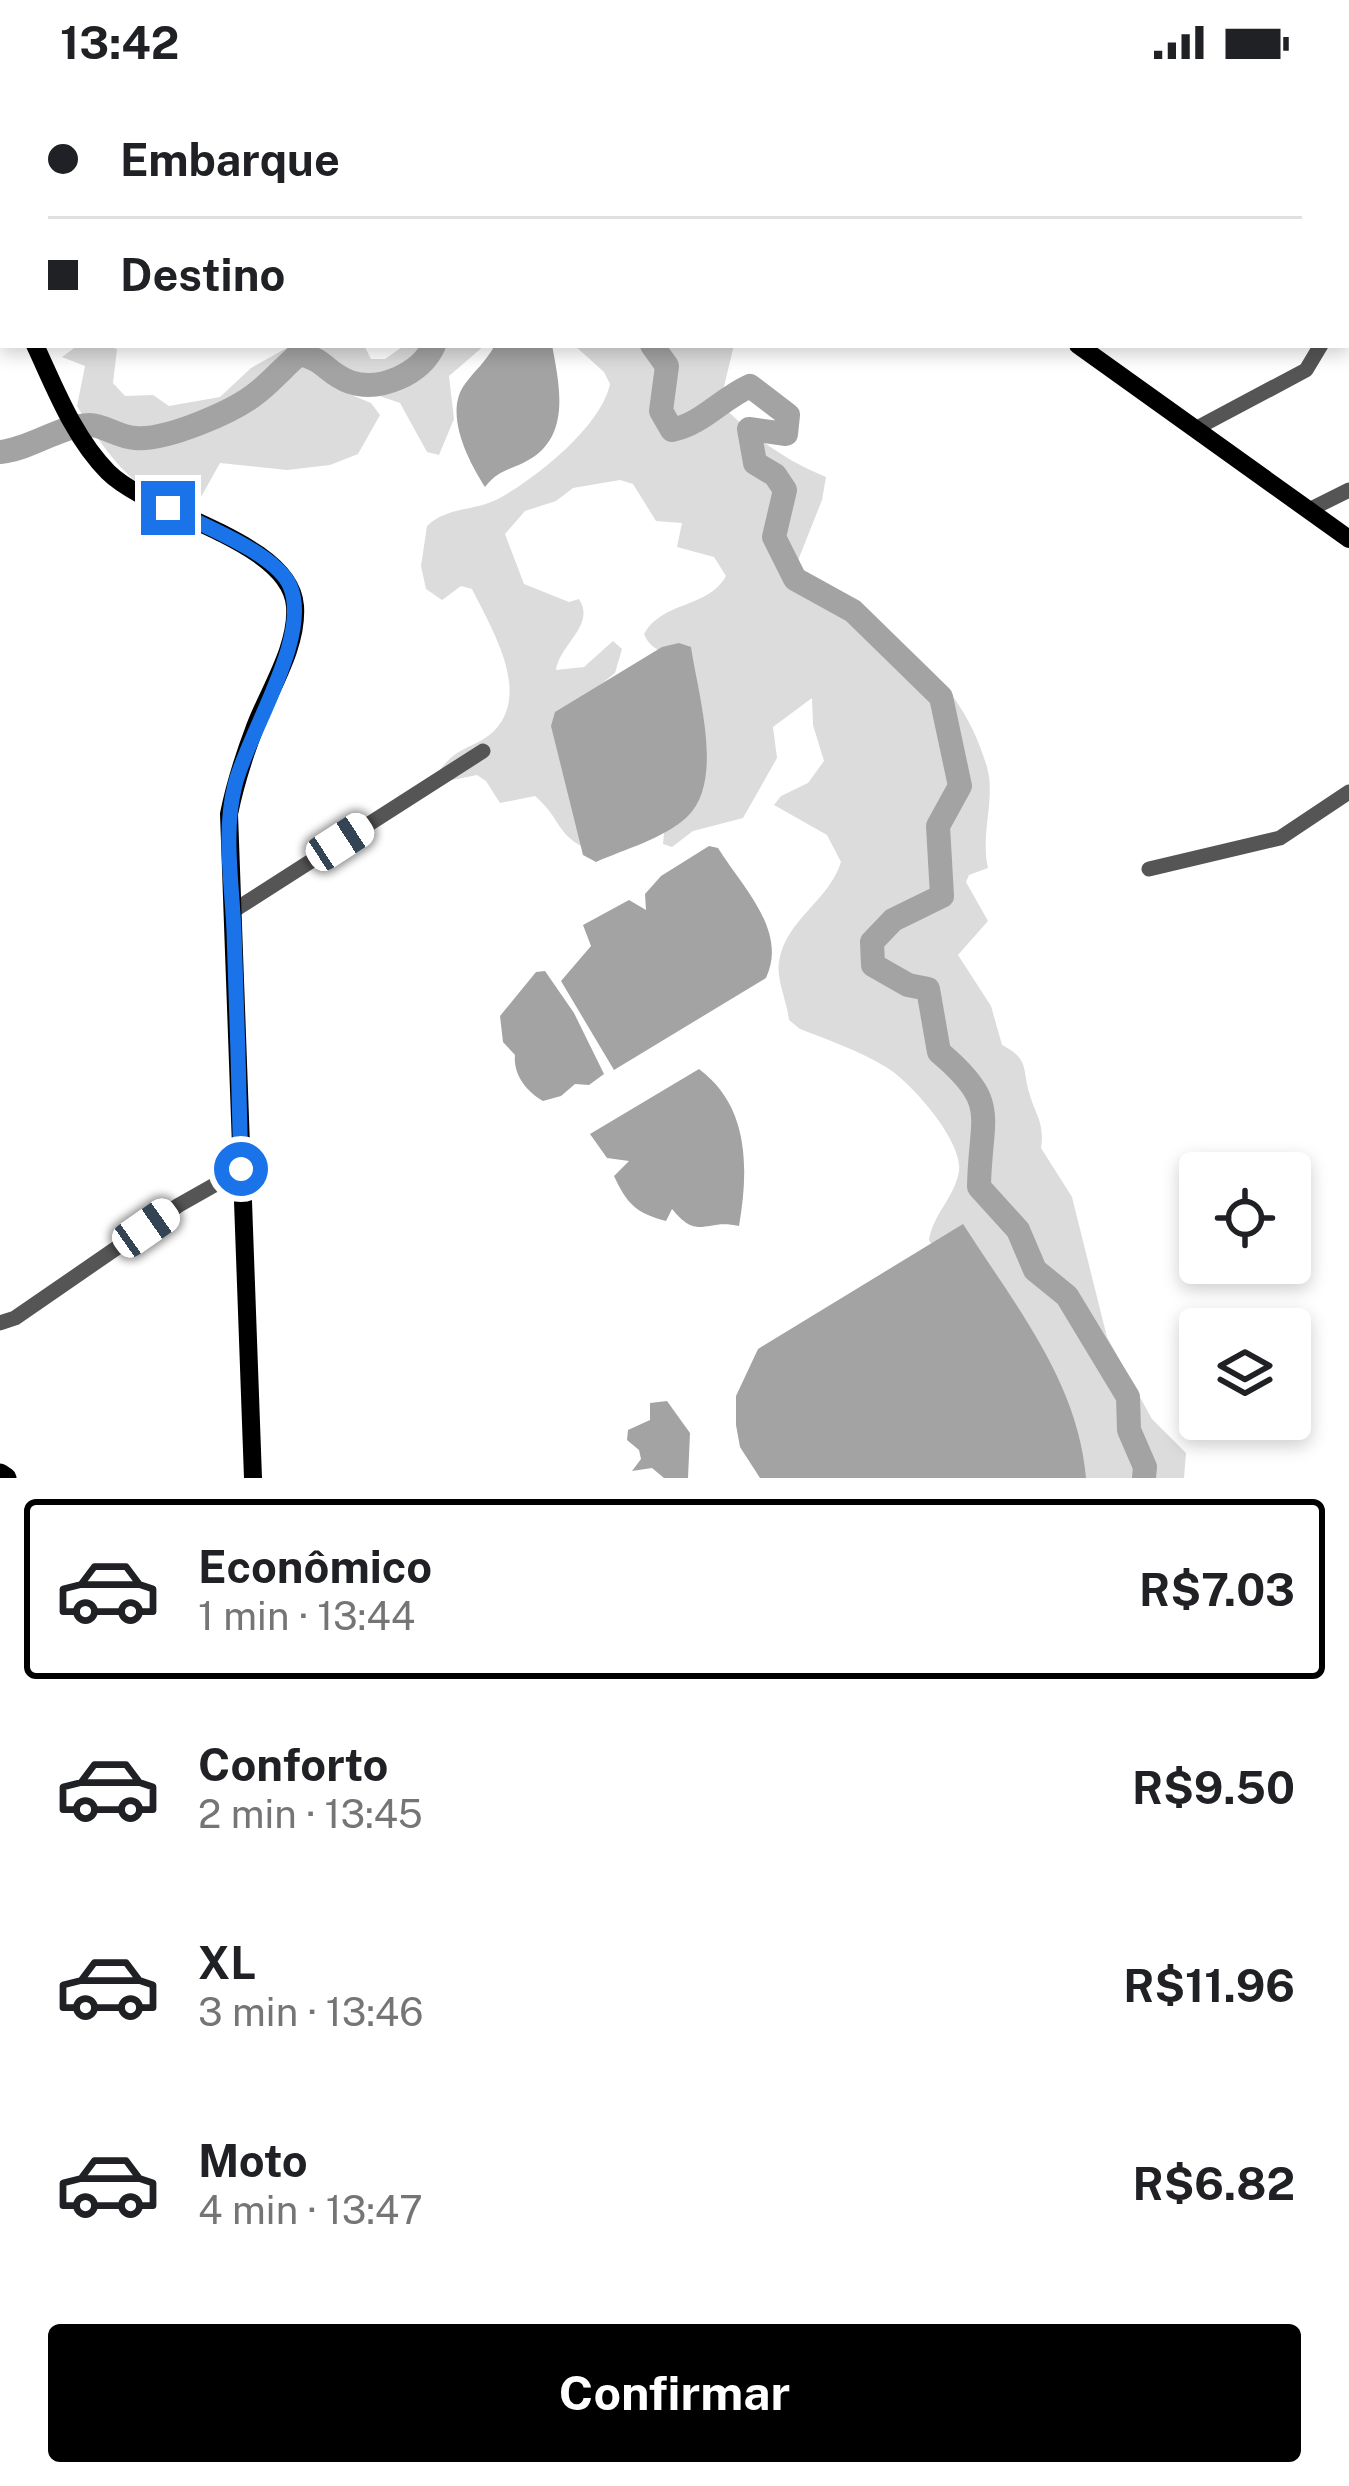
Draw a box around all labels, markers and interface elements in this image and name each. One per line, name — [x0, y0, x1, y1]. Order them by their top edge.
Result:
text: 13:42 — [60, 16, 179, 69]
text: Embarque — [120, 133, 340, 186]
text: Destino — [120, 248, 285, 301]
route end — [141, 481, 195, 535]
car — [300, 807, 380, 877]
route start — [214, 1142, 268, 1196]
map controls — [1179, 1152, 1311, 1440]
button: locate — [1179, 1152, 1311, 1284]
car — [106, 1193, 186, 1263]
button: layers — [1179, 1308, 1311, 1440]
icon: car — [54, 1535, 162, 1643]
text: Econômico — [198, 1540, 432, 1593]
text: R$7.03 — [1139, 1563, 1295, 1616]
text: 1 min · 13:44 — [198, 1593, 415, 1639]
icon: car — [54, 1733, 162, 1841]
text: Conforto — [198, 1738, 388, 1791]
text: R$9.50 — [1132, 1761, 1295, 1814]
text: 2 min · 13:45 — [198, 1791, 423, 1837]
icon: car — [54, 1931, 162, 2039]
text: XL — [198, 1936, 256, 1989]
text: R$11.96 — [1123, 1959, 1295, 2012]
text: 3 min · 13:46 — [198, 1989, 424, 2035]
icon: car — [54, 2129, 162, 2237]
text: Moto — [198, 2134, 308, 2187]
text: R$6.82 — [1132, 2157, 1295, 2210]
text: 4 min · 13:47 — [198, 2187, 423, 2233]
button: Confirmar — [48, 2324, 1301, 2462]

